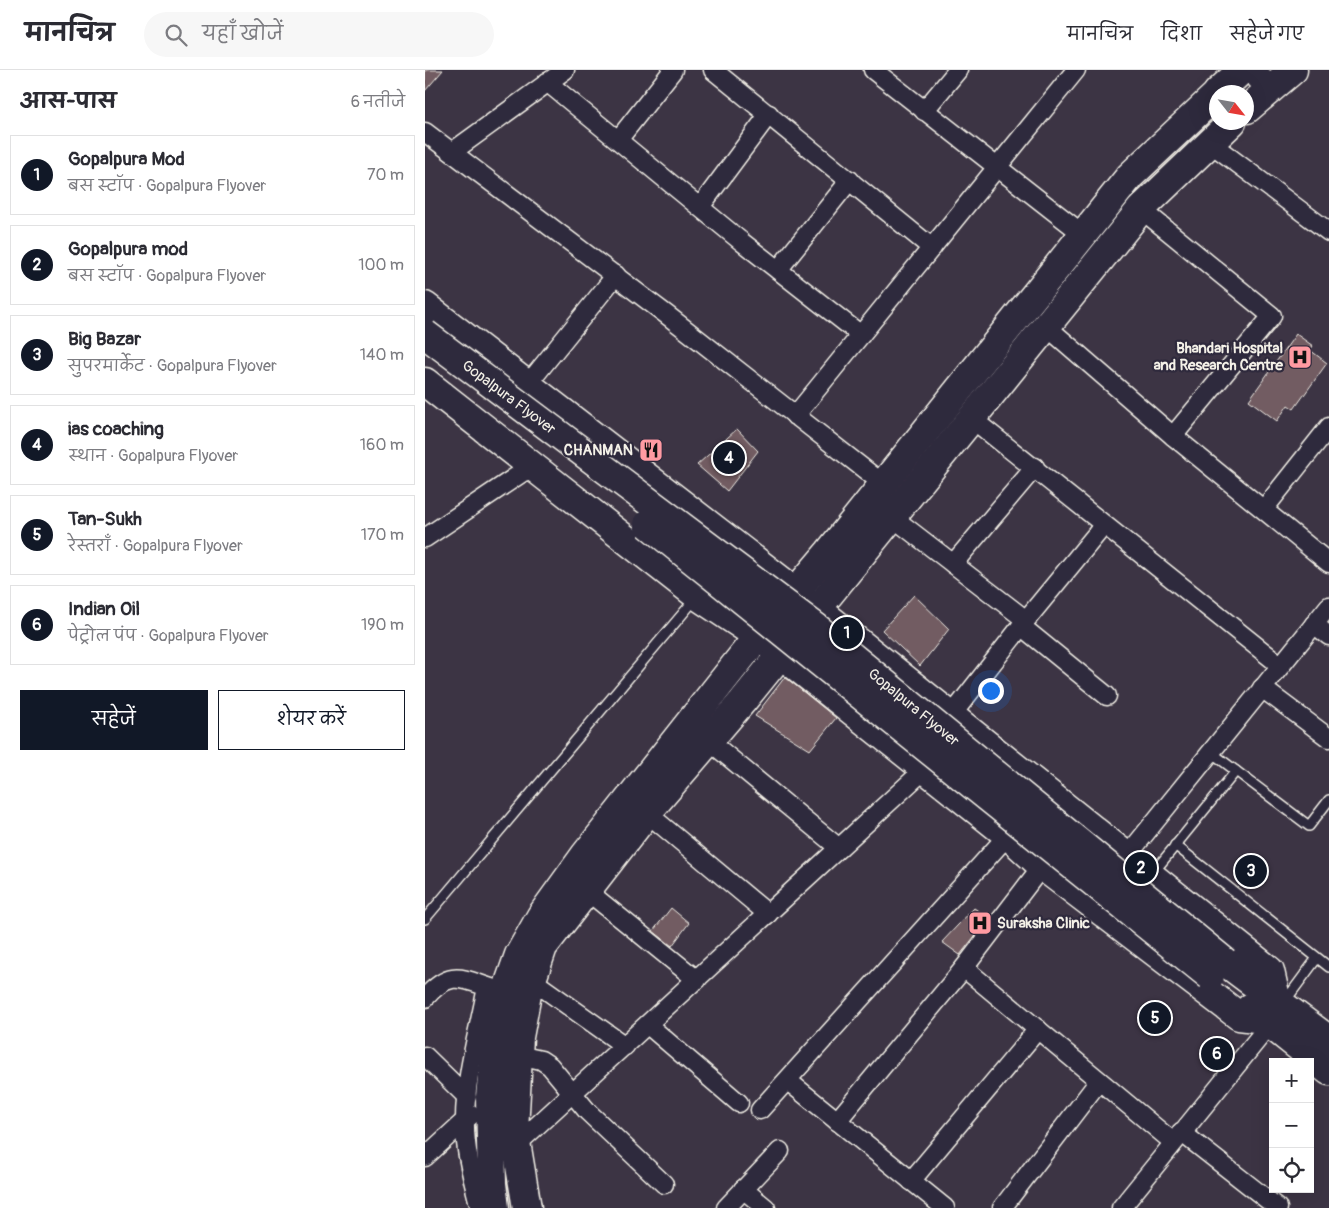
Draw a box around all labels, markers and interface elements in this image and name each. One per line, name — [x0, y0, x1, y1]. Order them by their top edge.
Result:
search box — [144, 12, 494, 57]
text: मानचित्र — [25, 19, 114, 48]
icon: search — [162, 21, 190, 49]
text: यहाँ खोजें — [202, 22, 283, 46]
text: मानचित्र — [1067, 23, 1133, 46]
text: दिशा — [1161, 23, 1202, 46]
text: सहेजे गए — [1230, 23, 1304, 46]
north arrow — [1209, 85, 1254, 130]
text: आस-पास — [20, 88, 116, 115]
text: 6 नतीजे — [351, 92, 405, 112]
text: Gopalpura Mod — [68, 147, 185, 171]
text: 1 — [34, 165, 40, 185]
text: 70 m — [367, 165, 404, 185]
text: बस स्टॉप · Gopalpura Flyover — [68, 176, 266, 196]
text: Gopalpura mod — [68, 237, 188, 261]
text: 2 — [33, 255, 41, 275]
text: 100 m — [358, 255, 404, 275]
text: बस स्टॉप · Gopalpura Flyover — [68, 266, 266, 286]
text: Big Bazar — [68, 327, 141, 351]
place label: Bhandari Hospital and Research Centre — [1154, 339, 1284, 375]
hospital icon: Bhandari Hospital and Research Centre — [1287, 344, 1313, 370]
text: 3 — [33, 345, 41, 365]
text: 140 m — [360, 345, 404, 365]
text: सुपरमार्केट · Gopalpura Flyover — [68, 356, 277, 376]
street label: Gopalpura Flyover — [458, 356, 560, 439]
text: ias coaching — [68, 417, 164, 441]
text: 4 — [32, 435, 42, 455]
text: 160 m — [360, 435, 404, 455]
restaurant icon: CHANMAN — [638, 437, 664, 463]
pin: 4 — [713, 439, 745, 477]
place label: CHANMAN — [564, 441, 633, 460]
text: स्थान · Gopalpura Flyover — [68, 446, 238, 466]
text: Tan-Sukh — [68, 507, 142, 531]
text: 5 — [33, 525, 41, 545]
text: 170 m — [361, 525, 404, 545]
text: रेस्तराँ · Gopalpura Flyover — [68, 536, 243, 556]
text: Indian Oil — [68, 597, 140, 621]
pin: 1 — [831, 614, 863, 652]
text: 6 — [32, 615, 42, 635]
text: 190 m — [361, 615, 404, 635]
text: पेट्रोल पंप · Gopalpura Flyover — [68, 626, 268, 646]
street label: Gopalpura Flyover — [864, 665, 964, 751]
your location — [978, 678, 1004, 704]
button: सहेजें — [20, 690, 208, 750]
button: शेयर करें — [218, 690, 405, 750]
pin: 2 — [1125, 849, 1157, 887]
pin: 3 — [1235, 852, 1267, 890]
hospital icon: Suraksha Clinic — [967, 910, 993, 936]
place label: Suraksha Clinic — [997, 914, 1090, 933]
pin: 5 — [1139, 999, 1171, 1037]
pin: 6 — [1201, 1035, 1233, 1073]
map controls — [1269, 1058, 1314, 1193]
button: + — [1269, 1058, 1314, 1103]
button: − — [1269, 1103, 1314, 1148]
button: locate — [1269, 1148, 1314, 1193]

